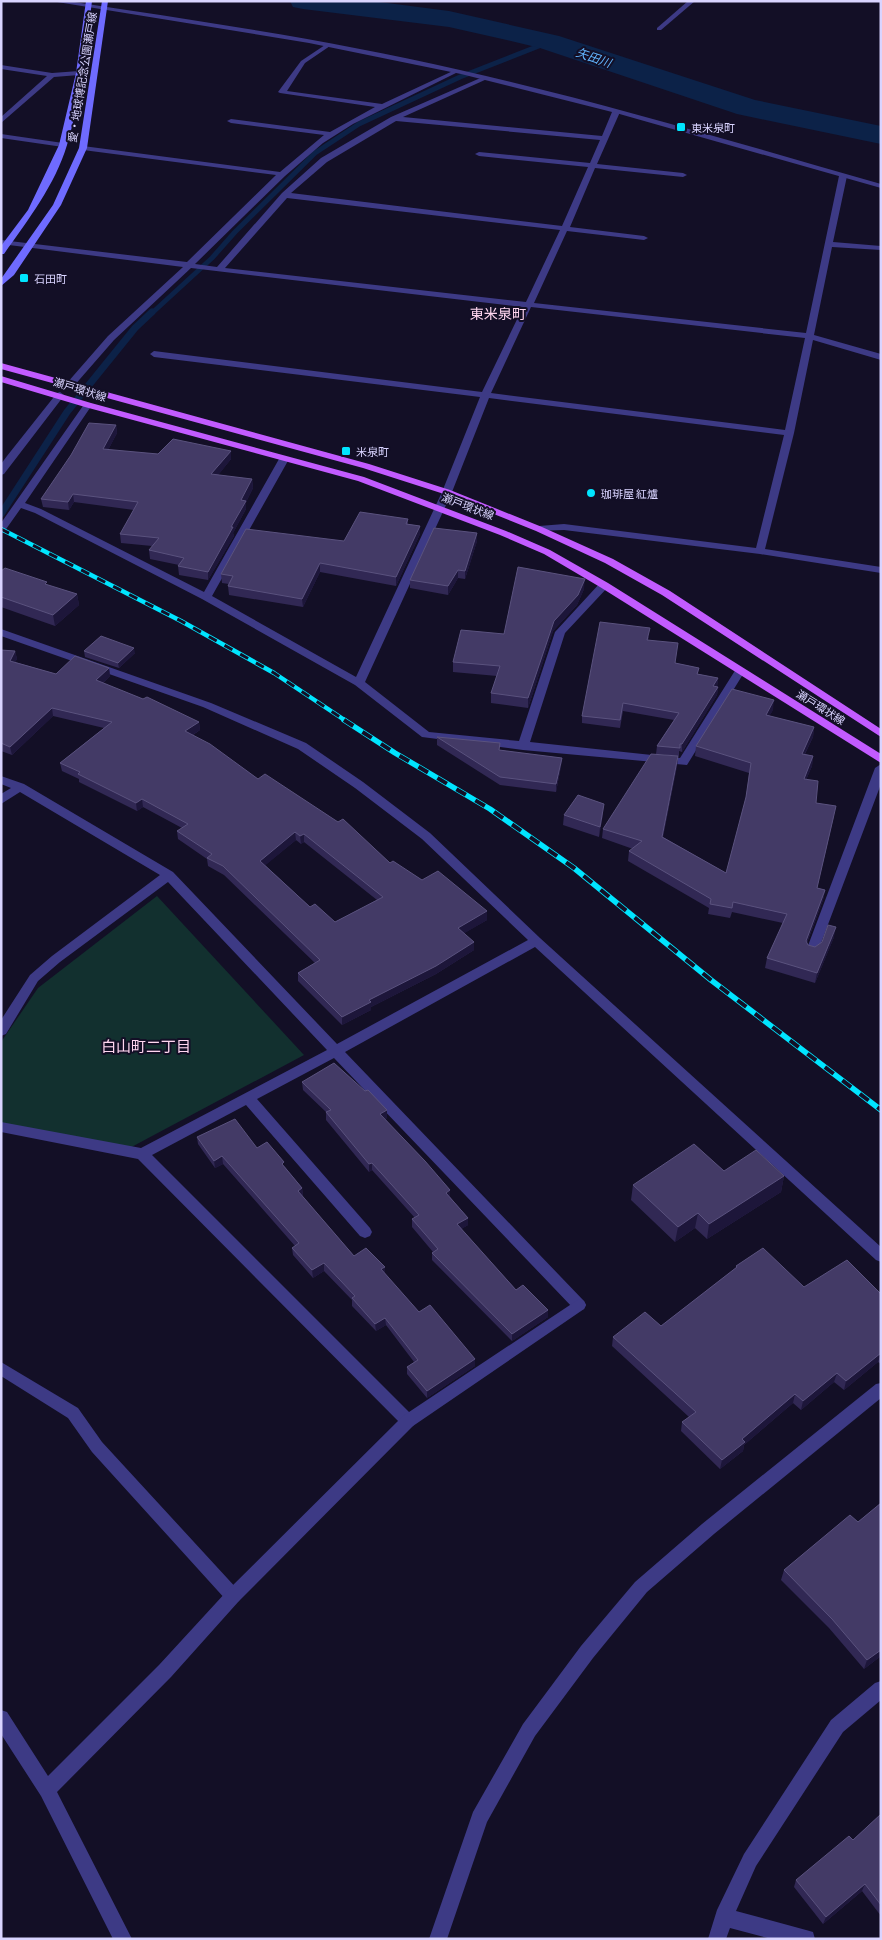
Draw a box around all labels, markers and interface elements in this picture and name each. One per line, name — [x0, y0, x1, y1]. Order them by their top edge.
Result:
street label: 愛・地球博記念公園瀬戸線 — [65, 11, 99, 143]
water label: 矢田川 — [575, 45, 615, 70]
marker: 東米泉町 — [675, 121, 687, 133]
place label: 東米泉町 — [691, 121, 735, 134]
marker: 石田町 — [18, 272, 30, 284]
place label: 石田町 — [34, 272, 67, 285]
district label: 東米泉町 — [470, 305, 526, 322]
street label: 瀬戸環状線 — [52, 375, 108, 403]
marker: 米泉町 — [340, 445, 352, 457]
place label: 米泉町 — [356, 445, 389, 458]
marker: 珈琲屋 紅爐 — [585, 487, 597, 499]
place label: 珈琲屋 紅爐 — [601, 487, 658, 500]
street label: 瀬戸環状線 — [440, 490, 496, 522]
street label: 瀬戸環状線 — [794, 687, 848, 727]
district label: 白山町二丁目 — [101, 1037, 191, 1055]

